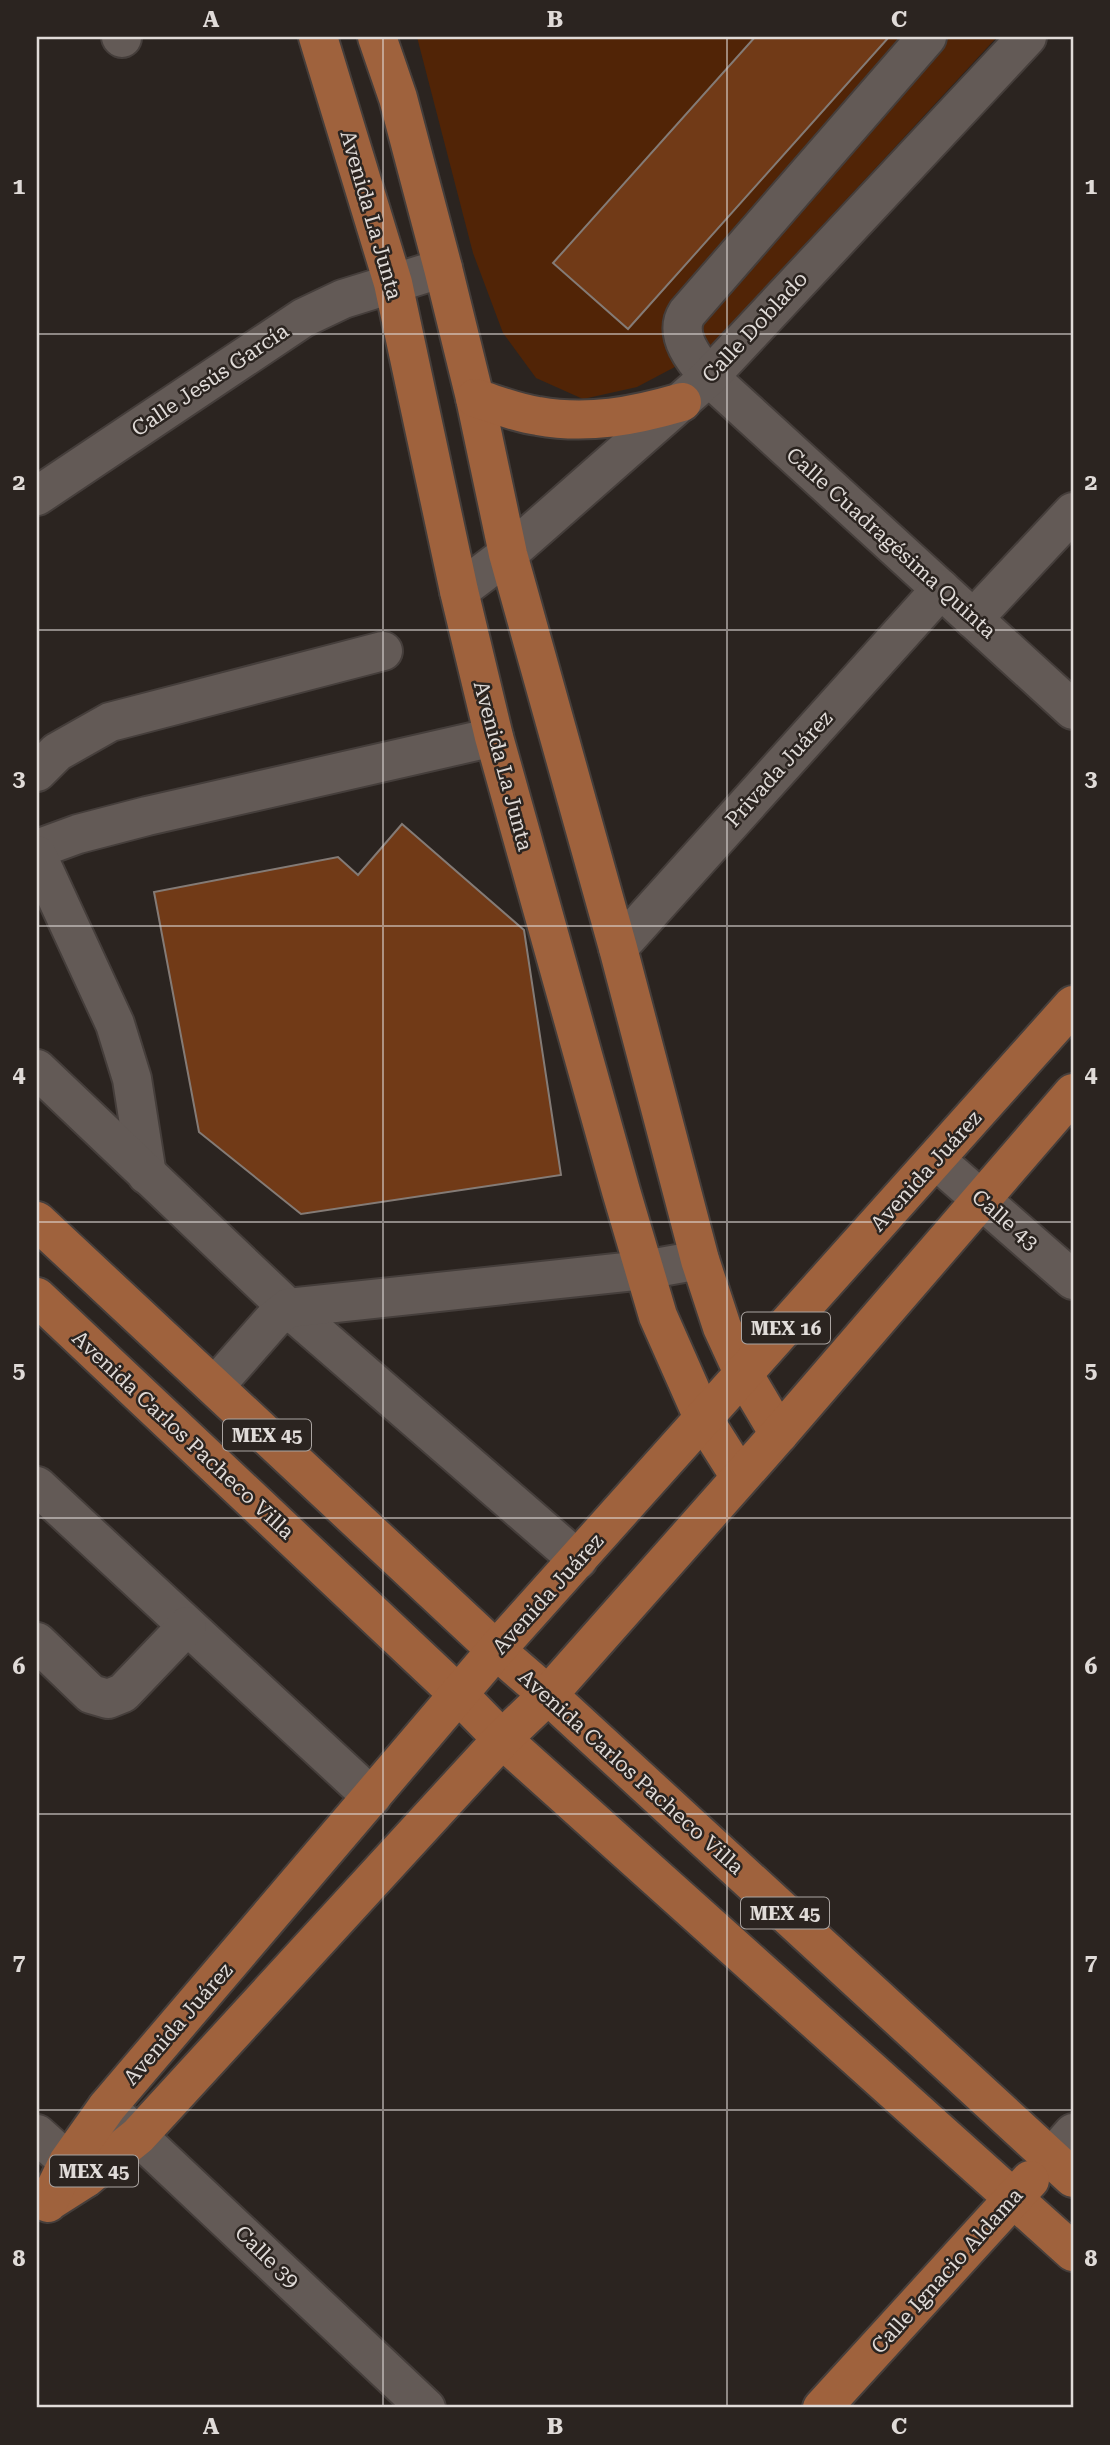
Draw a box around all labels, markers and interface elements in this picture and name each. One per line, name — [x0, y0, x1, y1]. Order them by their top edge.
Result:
text: A — [203, 6, 220, 33]
text: B — [547, 6, 563, 33]
text: C — [891, 6, 907, 33]
street label: Avenida La Junta — [335, 128, 407, 303]
text: 1 — [13, 173, 26, 200]
text: 1 — [1085, 173, 1098, 200]
street label: Calle Doblado — [697, 267, 813, 387]
street label: Calle Jesús García — [127, 318, 293, 441]
street label: Calle Cuadragésima Quinta — [781, 443, 1001, 644]
text: 2 — [13, 469, 25, 496]
text: 2 — [1085, 469, 1097, 496]
street label: Avenida La Junta — [469, 678, 537, 854]
street label: Privada Juárez — [721, 706, 837, 832]
text: 3 — [13, 765, 26, 792]
text: 3 — [1085, 765, 1098, 792]
text: 4 — [13, 1061, 26, 1088]
text: 4 — [1085, 1061, 1098, 1088]
street label: Avenida Juárez — [866, 1106, 986, 1236]
street label: Calle 43 — [967, 1185, 1043, 1255]
road number: MEX 16 — [742, 1312, 830, 1344]
street label: Avenida Carlos Pacheco Villa — [67, 1326, 299, 1545]
text: 5 — [13, 1357, 26, 1384]
text: 5 — [1085, 1357, 1098, 1384]
road number: MEX 45 — [223, 1420, 311, 1450]
street label: Avenida Juárez — [488, 1529, 608, 1659]
text: 6 — [13, 1653, 26, 1680]
text: 6 — [1085, 1653, 1098, 1680]
street label: Avenida Carlos Pacheco Villa — [514, 1665, 749, 1880]
road number: MEX 45 — [741, 1898, 829, 1928]
text: 7 — [13, 1949, 26, 1976]
text: 7 — [1085, 1949, 1098, 1976]
street label: Avenida Juárez — [119, 1958, 237, 2090]
road number: MEX 45 — [50, 2156, 138, 2186]
street label: Calle Ignacio Aldama — [866, 2183, 1028, 2359]
street label: Calle 39 — [230, 2221, 304, 2293]
text: 8 — [13, 2245, 26, 2272]
text: 8 — [1085, 2245, 1098, 2272]
text: A — [203, 2413, 220, 2440]
text: B — [547, 2413, 563, 2440]
text: C — [891, 2413, 907, 2440]

